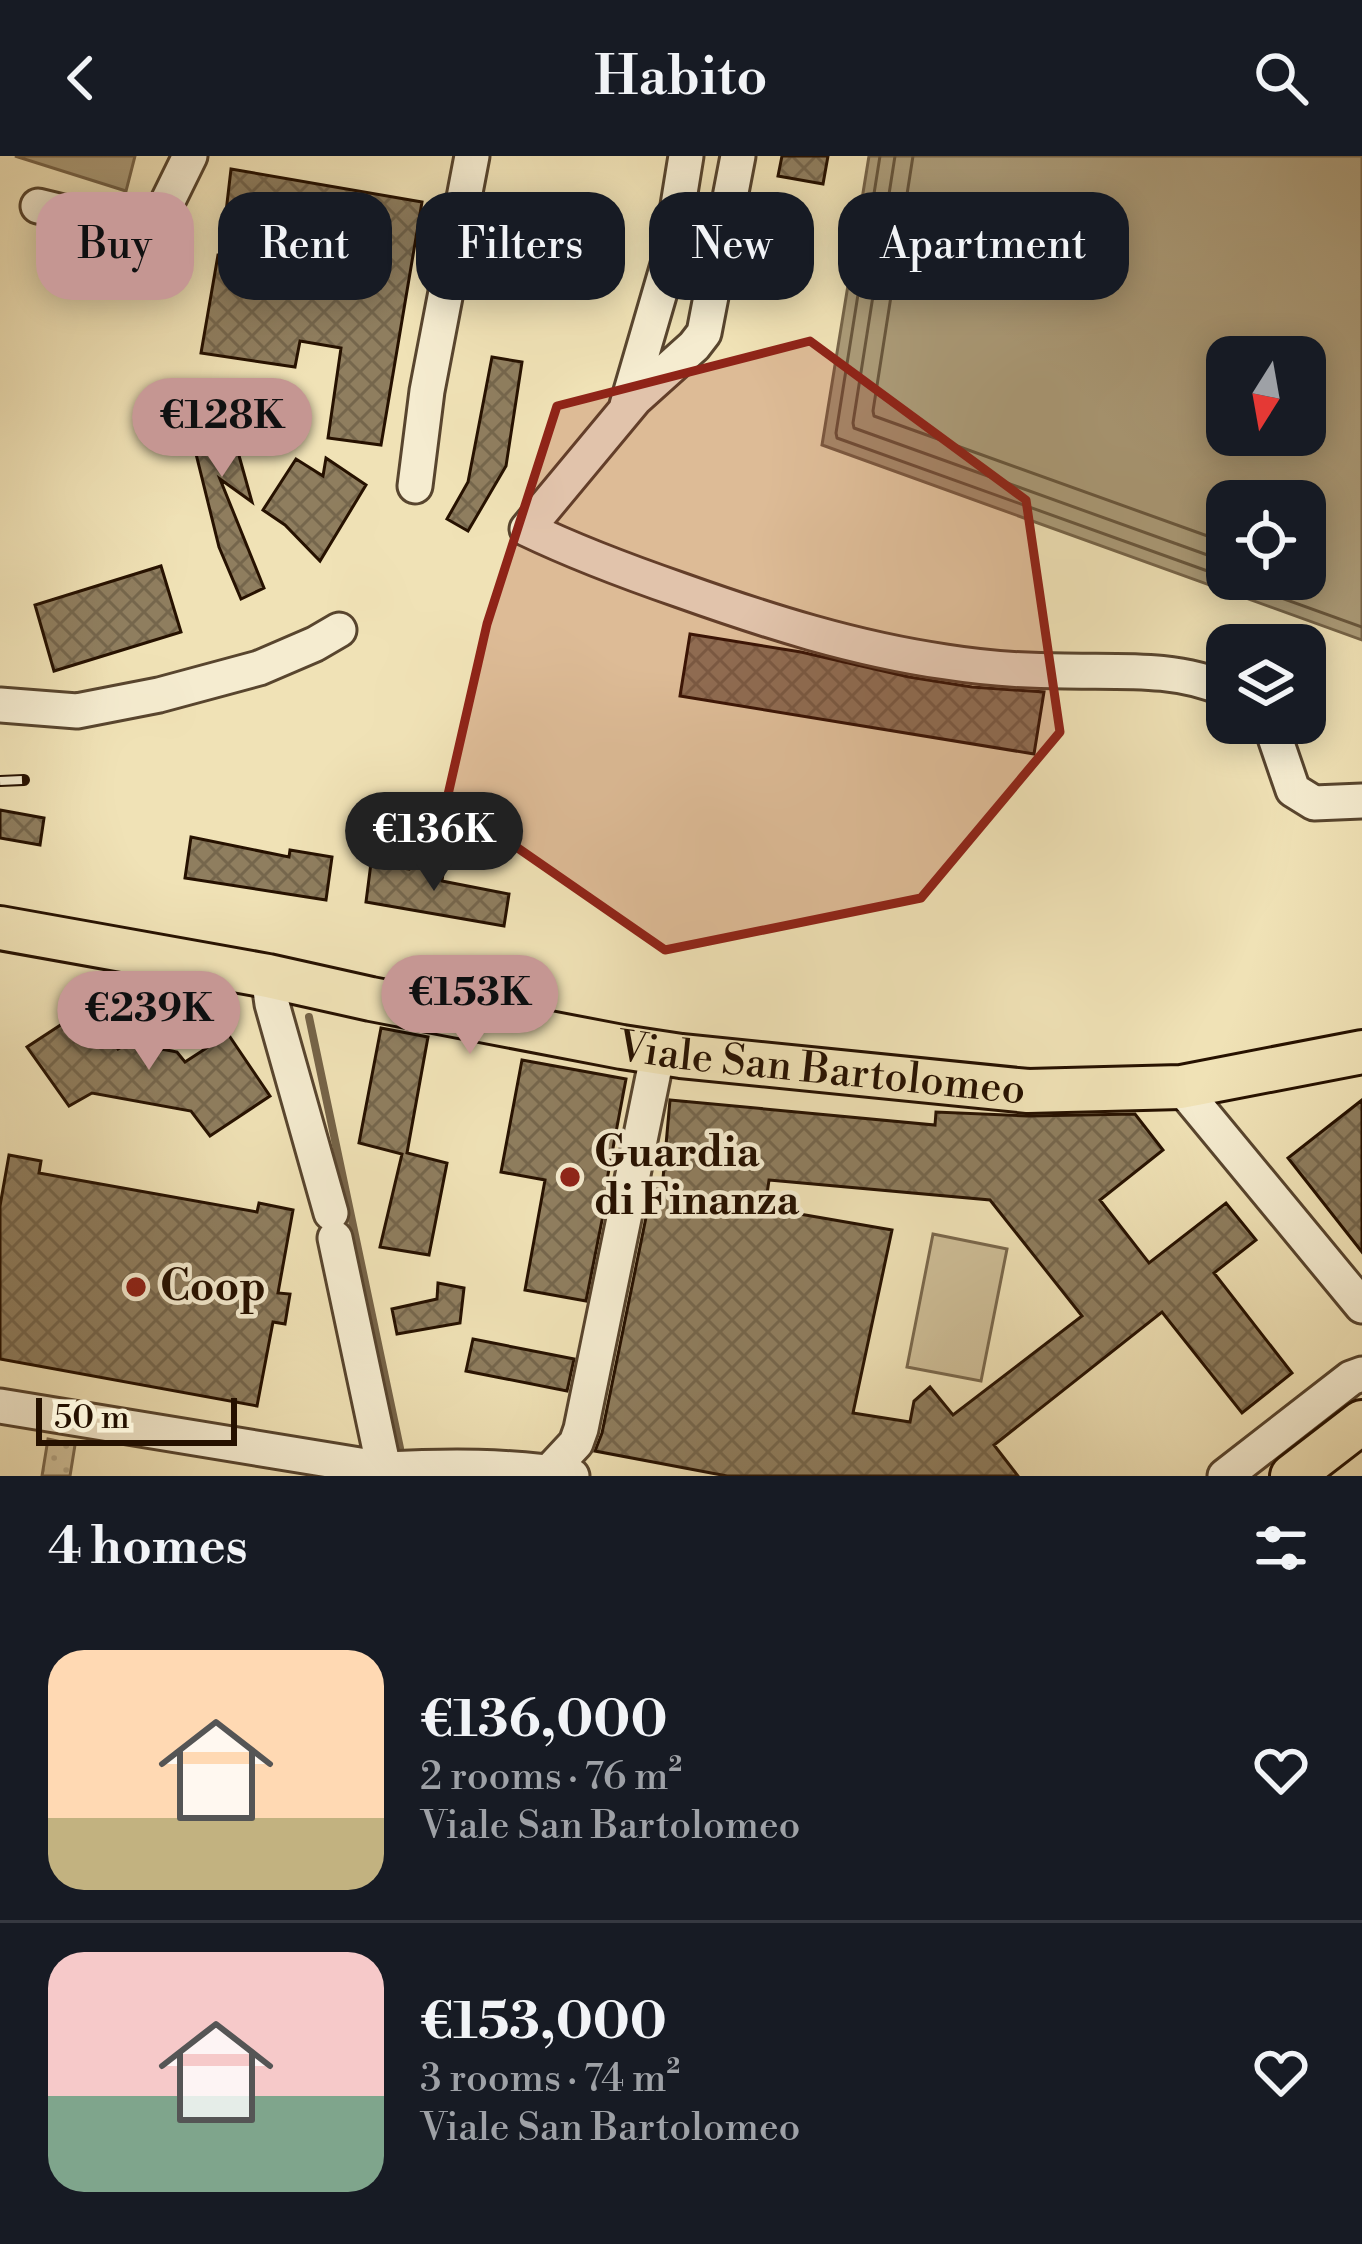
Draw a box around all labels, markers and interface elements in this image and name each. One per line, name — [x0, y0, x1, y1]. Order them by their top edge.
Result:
text: Habito — [594, 44, 768, 112]
icon: back — [48, 45, 114, 111]
icon: search — [1248, 45, 1314, 111]
chip: Buy — [36, 192, 194, 300]
chip: Rent — [218, 192, 392, 300]
chip: Filters — [416, 192, 625, 300]
chip: New — [649, 192, 814, 300]
chip: Apartment — [838, 192, 1129, 300]
north arrow — [1206, 336, 1326, 456]
map controls — [1206, 336, 1326, 744]
pin: €128K — [138, 378, 306, 480]
text: €128K — [159, 392, 285, 441]
button: locate — [1206, 480, 1326, 600]
button: layers — [1206, 624, 1326, 744]
pin: €136K — [350, 792, 518, 894]
text: €136K — [372, 806, 496, 855]
pin: €153K — [386, 955, 554, 1057]
text: €153K — [408, 969, 532, 1018]
pin: €239K — [65, 971, 233, 1073]
text: €239K — [84, 985, 214, 1034]
street label: Viale San Bartolomeo — [613, 1020, 1028, 1117]
place label: Guardia di Finanza — [594, 1127, 800, 1228]
marker: Guardia di Finanza — [557, 1164, 583, 1190]
place label: Coop — [160, 1261, 266, 1314]
marker: Coop — [123, 1274, 149, 1300]
scale bar — [36, 1392, 237, 1445]
text: 50 m — [54, 1398, 130, 1439]
icon: filters — [1248, 1515, 1314, 1581]
text: 4 homes — [48, 1516, 248, 1580]
text: €136,000 — [420, 1689, 667, 1753]
icon: home — [144, 1698, 288, 1842]
icon: heart — [1248, 1737, 1314, 1803]
text: 2 rooms · 76 m² — [420, 1753, 682, 1802]
text: Viale San Bartolomeo — [420, 1802, 801, 1851]
text: €153,000 — [420, 1991, 667, 2055]
icon: home — [144, 2000, 288, 2144]
icon: heart — [1248, 2039, 1314, 2105]
text: 3 rooms · 74 m² — [420, 2055, 680, 2104]
text: Viale San Bartolomeo — [420, 2104, 801, 2153]

